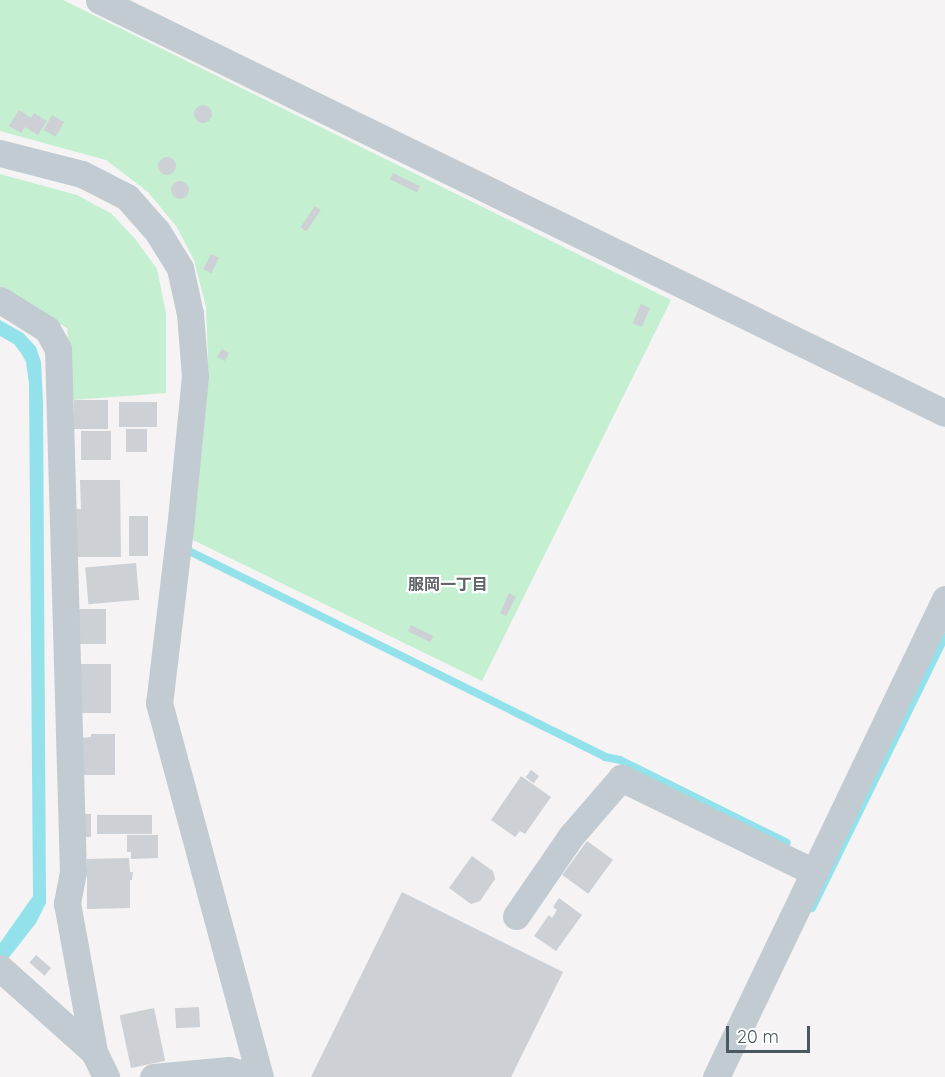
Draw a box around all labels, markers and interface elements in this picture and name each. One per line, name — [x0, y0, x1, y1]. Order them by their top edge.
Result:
district label: 服岡一丁目 — [408, 574, 488, 594]
scale bar — [729, 1014, 813, 1052]
text: 20 m — [737, 1025, 779, 1048]

